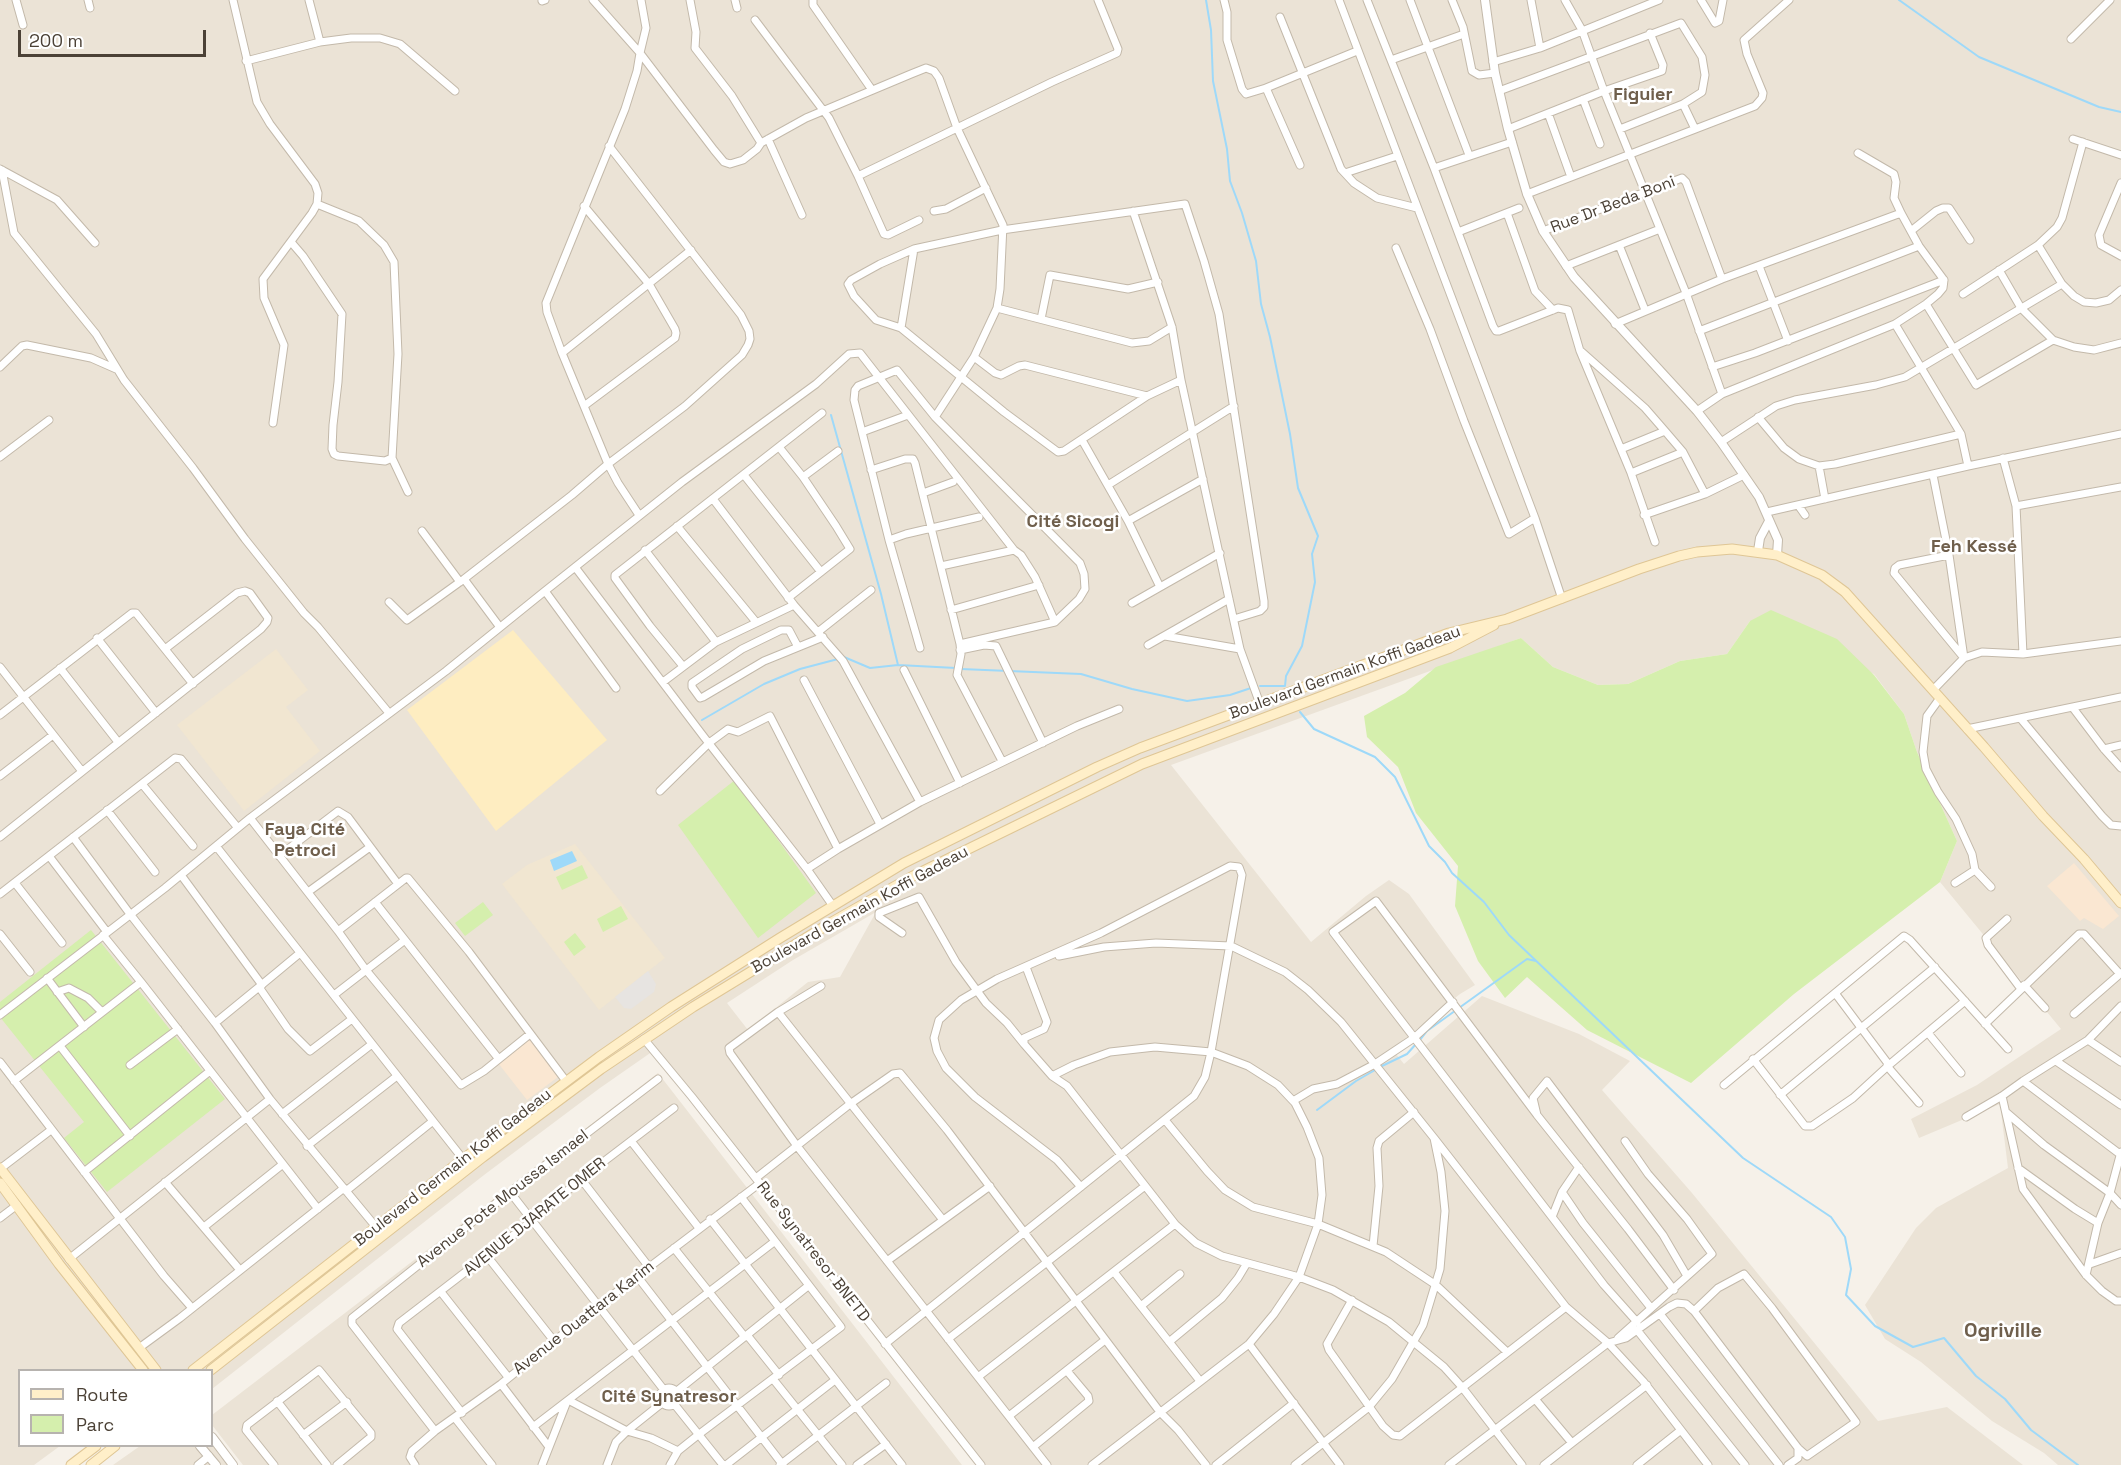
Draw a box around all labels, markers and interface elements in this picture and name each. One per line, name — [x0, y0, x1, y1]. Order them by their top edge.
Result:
scale bar — [21, 18, 208, 56]
text: 200 m — [29, 29, 83, 52]
district label: Figuier — [1613, 84, 1673, 106]
street label: Rue Dr Beda Boni — [1548, 172, 1678, 238]
district label: Cité Sicogi — [1027, 511, 1119, 533]
district label: Feh Kessé — [1931, 536, 2017, 558]
street label: Boulevard Germain Koffi Gadeau — [1227, 622, 1463, 724]
district label: Faya Cité Petroci — [265, 819, 345, 862]
street label: Boulevard Germain Koffi Gadeau — [748, 842, 972, 978]
street label: Boulevard Germain Koffi Gadeau — [351, 1085, 555, 1251]
street label: Avenue Pote Moussa Ismael — [413, 1126, 593, 1272]
street label: AVENUE DJARATE OMER — [460, 1154, 610, 1280]
street label: Rue Synatresor BNETD — [752, 1178, 874, 1326]
street label: Avenue Ouattara Karim — [510, 1257, 658, 1379]
district label: Ogriville — [1964, 1320, 2042, 1344]
legend — [18, 1369, 213, 1447]
text: Route — [76, 1383, 128, 1406]
district label: Cité Synatresor — [601, 1386, 737, 1408]
text: Parc — [76, 1413, 114, 1436]

